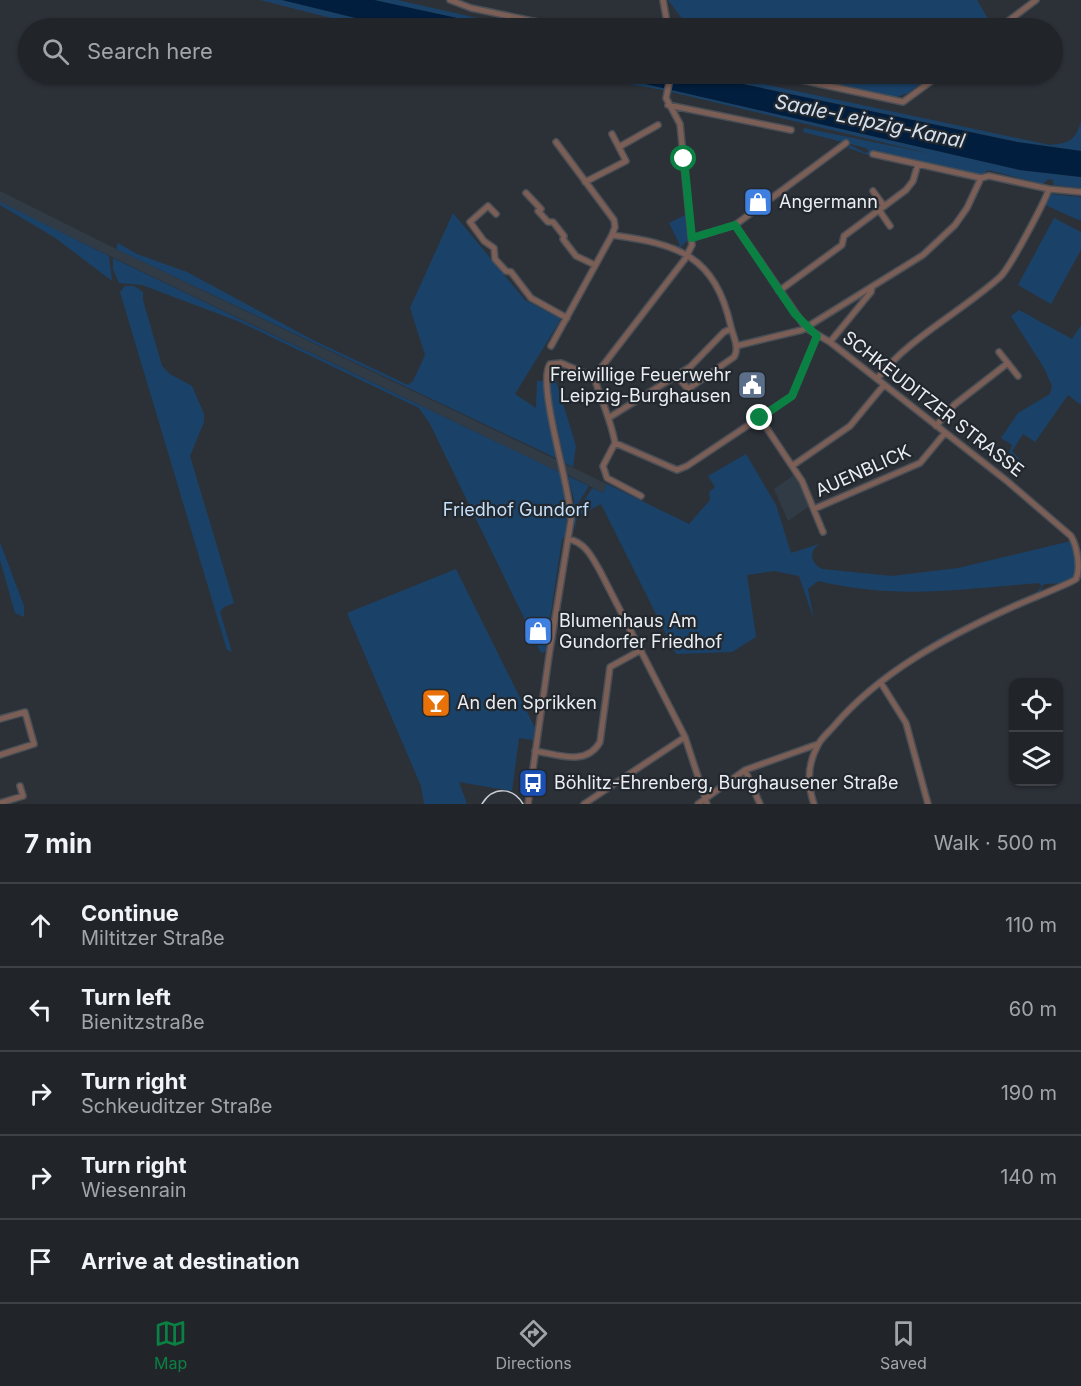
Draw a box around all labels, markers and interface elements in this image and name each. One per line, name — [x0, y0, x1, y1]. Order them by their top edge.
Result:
search box — [18, 18, 1063, 84]
icon: search — [39, 35, 72, 68]
text: Search here — [87, 38, 213, 64]
water label: Saale-Leipzig-Kanal — [773, 89, 967, 153]
route start — [670, 145, 696, 171]
shop icon: Angermann — [742, 186, 774, 218]
place label: Angermann — [779, 191, 878, 212]
street label: SCHKEUDITZER STRASSE — [839, 326, 1028, 481]
place label: Freiwillige Feuerwehr Leipzig-Burghausen — [550, 364, 731, 406]
public building icon: Freiwillige Feuerwehr Leipzig-Burghausen — [736, 369, 768, 401]
route end — [746, 404, 772, 430]
street label: AUENBLICK — [812, 440, 914, 501]
park label: Friedhof Gundorf — [443, 499, 590, 520]
place label: Blumenhaus Am Gundorfer Friedhof — [559, 610, 723, 652]
shop icon: Blumenhaus Am Gundorfer Friedhof — [522, 615, 554, 647]
map controls — [1009, 678, 1063, 786]
button: locate — [1009, 678, 1063, 732]
bar icon: An den Sprikken — [420, 687, 452, 719]
place label: An den Sprikken — [457, 692, 597, 713]
button: layers — [1009, 732, 1063, 786]
bus stop icon: Böhlitz-Ehrenberg, Burghausener Straße — [517, 767, 549, 799]
place label: Böhlitz-Ehrenberg, Burghausener Straße — [554, 772, 899, 793]
text: 7 min — [24, 828, 92, 859]
text: Walk · 500 m — [934, 831, 1057, 855]
text: Continue — [81, 900, 179, 926]
icon: ahead — [24, 909, 57, 942]
text: 110 m — [1005, 913, 1057, 937]
text: Miltitzer Straße — [81, 926, 225, 950]
text: Turn left — [81, 984, 171, 1010]
icon: left — [24, 993, 57, 1026]
text: 60 m — [1009, 997, 1057, 1021]
text: Bienitzstraße — [81, 1010, 205, 1034]
text: Turn right — [81, 1068, 187, 1094]
icon: right — [24, 1077, 57, 1110]
text: 190 m — [1001, 1081, 1057, 1105]
text: Schkeuditzer Straße — [81, 1094, 272, 1118]
text: Turn right — [81, 1152, 187, 1178]
icon: right — [24, 1161, 57, 1194]
text: 140 m — [1000, 1165, 1057, 1189]
text: Wiesenrain — [81, 1178, 187, 1202]
icon: arrive — [24, 1245, 57, 1278]
text: Arrive at destination — [81, 1248, 300, 1274]
tab: Map — [154, 1317, 187, 1373]
tab: Directions — [496, 1317, 572, 1373]
tab: Saved — [880, 1317, 927, 1373]

